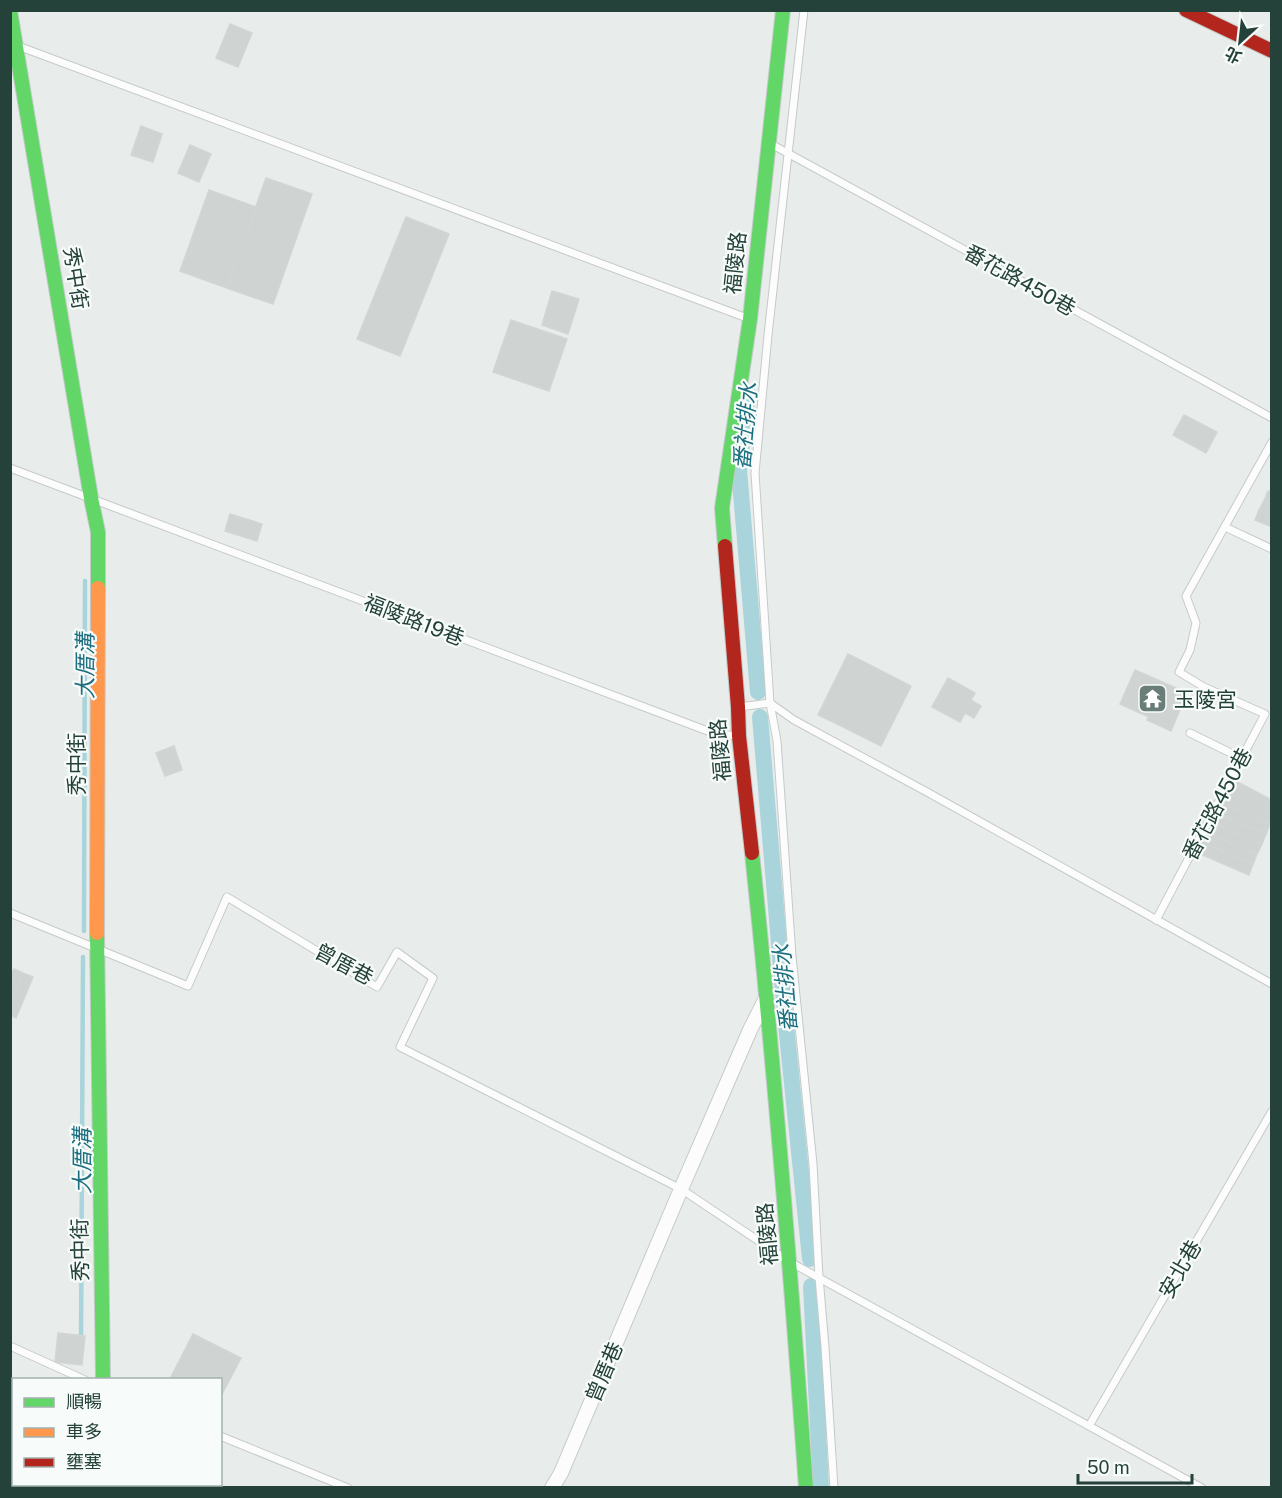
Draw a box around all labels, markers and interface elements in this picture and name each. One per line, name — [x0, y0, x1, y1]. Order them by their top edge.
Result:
north arrow — [1210, 12, 1270, 72]
text: 北 — [1222, 43, 1245, 67]
street label: 福陵路 — [719, 230, 751, 296]
street label: 番花路450巷 — [960, 239, 1080, 321]
street label: 秀中街 — [59, 245, 93, 311]
water label: 番社排水 — [728, 380, 762, 471]
street label: 福陵路19巷 — [360, 589, 468, 651]
water label: 大厝溝 — [72, 630, 98, 699]
temple icon: 玉陵宮 — [1137, 683, 1169, 715]
place label: 玉陵宮 — [1174, 687, 1237, 712]
street label: 福陵路 — [705, 718, 735, 782]
street label: 秀中街 — [64, 733, 89, 796]
street label: 番花路450巷 — [1177, 744, 1257, 864]
street label: 曾厝巷 — [310, 938, 378, 990]
water label: 番社排水 — [768, 942, 802, 1033]
water label: 大厝溝 — [69, 1125, 95, 1194]
street label: 福陵路 — [752, 1202, 782, 1266]
street label: 秀中街 — [67, 1218, 93, 1282]
street label: 安北巷 — [1153, 1235, 1207, 1303]
street label: 曾厝巷 — [580, 1338, 628, 1406]
legend — [12, 1378, 222, 1486]
text: 順暢 — [66, 1391, 102, 1412]
text: 車多 — [66, 1421, 102, 1442]
scale bar — [1078, 1447, 1192, 1485]
text: 壅塞 — [66, 1451, 102, 1472]
text: 50 m — [1087, 1457, 1130, 1478]

